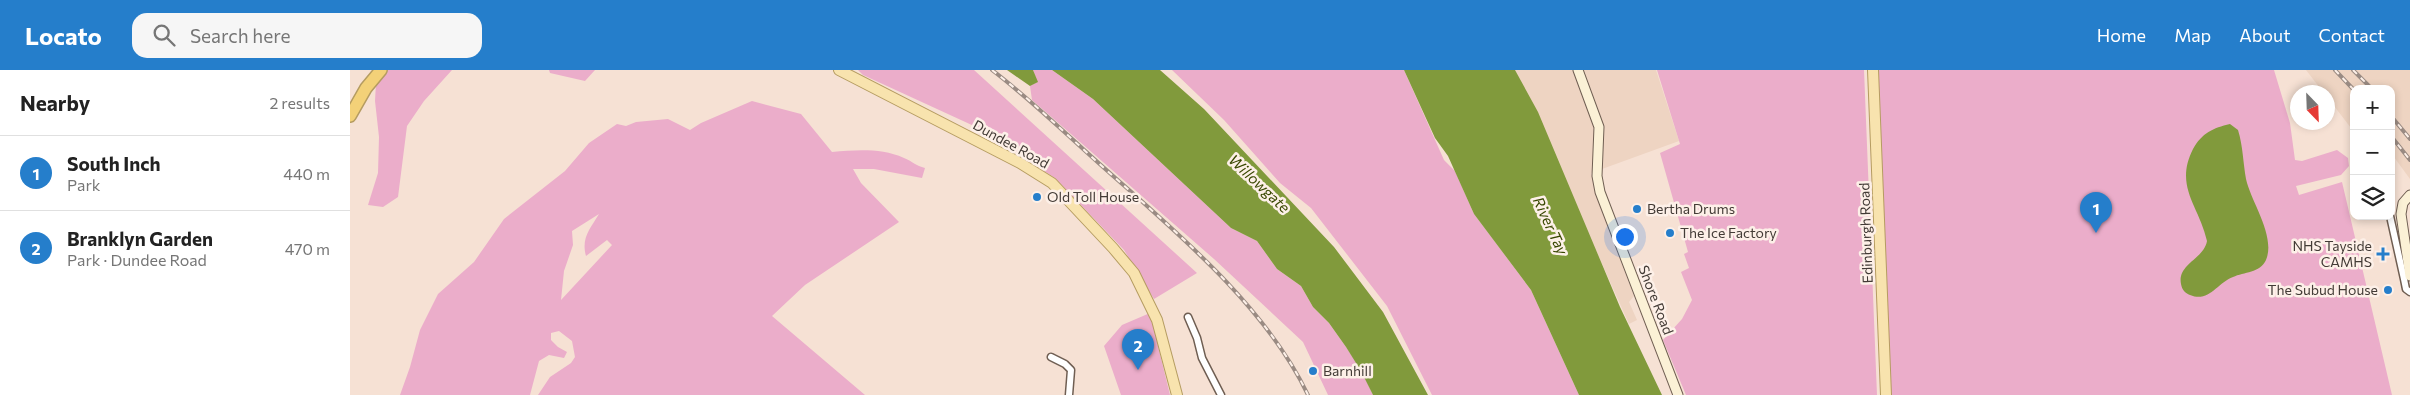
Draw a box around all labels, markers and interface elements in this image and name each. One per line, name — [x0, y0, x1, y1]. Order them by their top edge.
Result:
search box — [132, 13, 482, 58]
text: Locato — [25, 21, 102, 50]
icon: search — [150, 21, 178, 49]
text: Search here — [190, 24, 290, 47]
text: Home — [2097, 24, 2146, 46]
text: Map — [2174, 24, 2211, 46]
text: About — [2239, 24, 2291, 46]
text: Contact — [2319, 24, 2385, 46]
north arrow — [2290, 85, 2335, 130]
map controls — [2350, 85, 2395, 220]
button: + — [2350, 85, 2395, 130]
text: Nearby — [20, 90, 90, 115]
text: 2 results — [269, 93, 330, 112]
street label: Dundee Road — [970, 116, 1052, 171]
button: − — [2350, 130, 2395, 175]
water label: Willowgate — [1225, 150, 1294, 216]
text: South Inch — [67, 152, 160, 175]
text: 1 — [32, 164, 40, 183]
text: 440 m — [283, 164, 330, 183]
text: Park — [67, 175, 100, 194]
button: layers — [2350, 175, 2395, 220]
street label: Edinburgh Road — [1855, 182, 1876, 284]
place label: Old Toll House — [1047, 188, 1139, 205]
marker: Old Toll House — [1031, 191, 1043, 203]
pin: 1 — [2080, 192, 2112, 233]
water label: River Tay — [1530, 194, 1573, 259]
place label: Bertha Drums — [1647, 200, 1735, 217]
marker: Bertha Drums — [1631, 203, 1643, 215]
your location — [1612, 224, 1638, 250]
place label: The Ice Factory — [1680, 224, 1777, 241]
text: Branklyn Garden — [67, 227, 213, 250]
marker: The Ice Factory — [1664, 227, 1676, 239]
place label: NHS Tayside CAMHS — [2293, 237, 2372, 270]
text: 2 — [31, 239, 41, 258]
text: 470 m — [285, 239, 330, 258]
marker: NHS Tayside CAMHS — [2376, 247, 2390, 261]
text: Park · Dundee Road — [67, 250, 207, 269]
street label: Shore Road — [1636, 263, 1677, 337]
place label: The Subud House — [2268, 281, 2378, 298]
marker: The Subud House — [2382, 284, 2394, 296]
pin: 2 — [1122, 329, 1154, 370]
place label: Barnhill — [1323, 362, 1372, 379]
marker: Barnhill — [1307, 365, 1319, 377]

